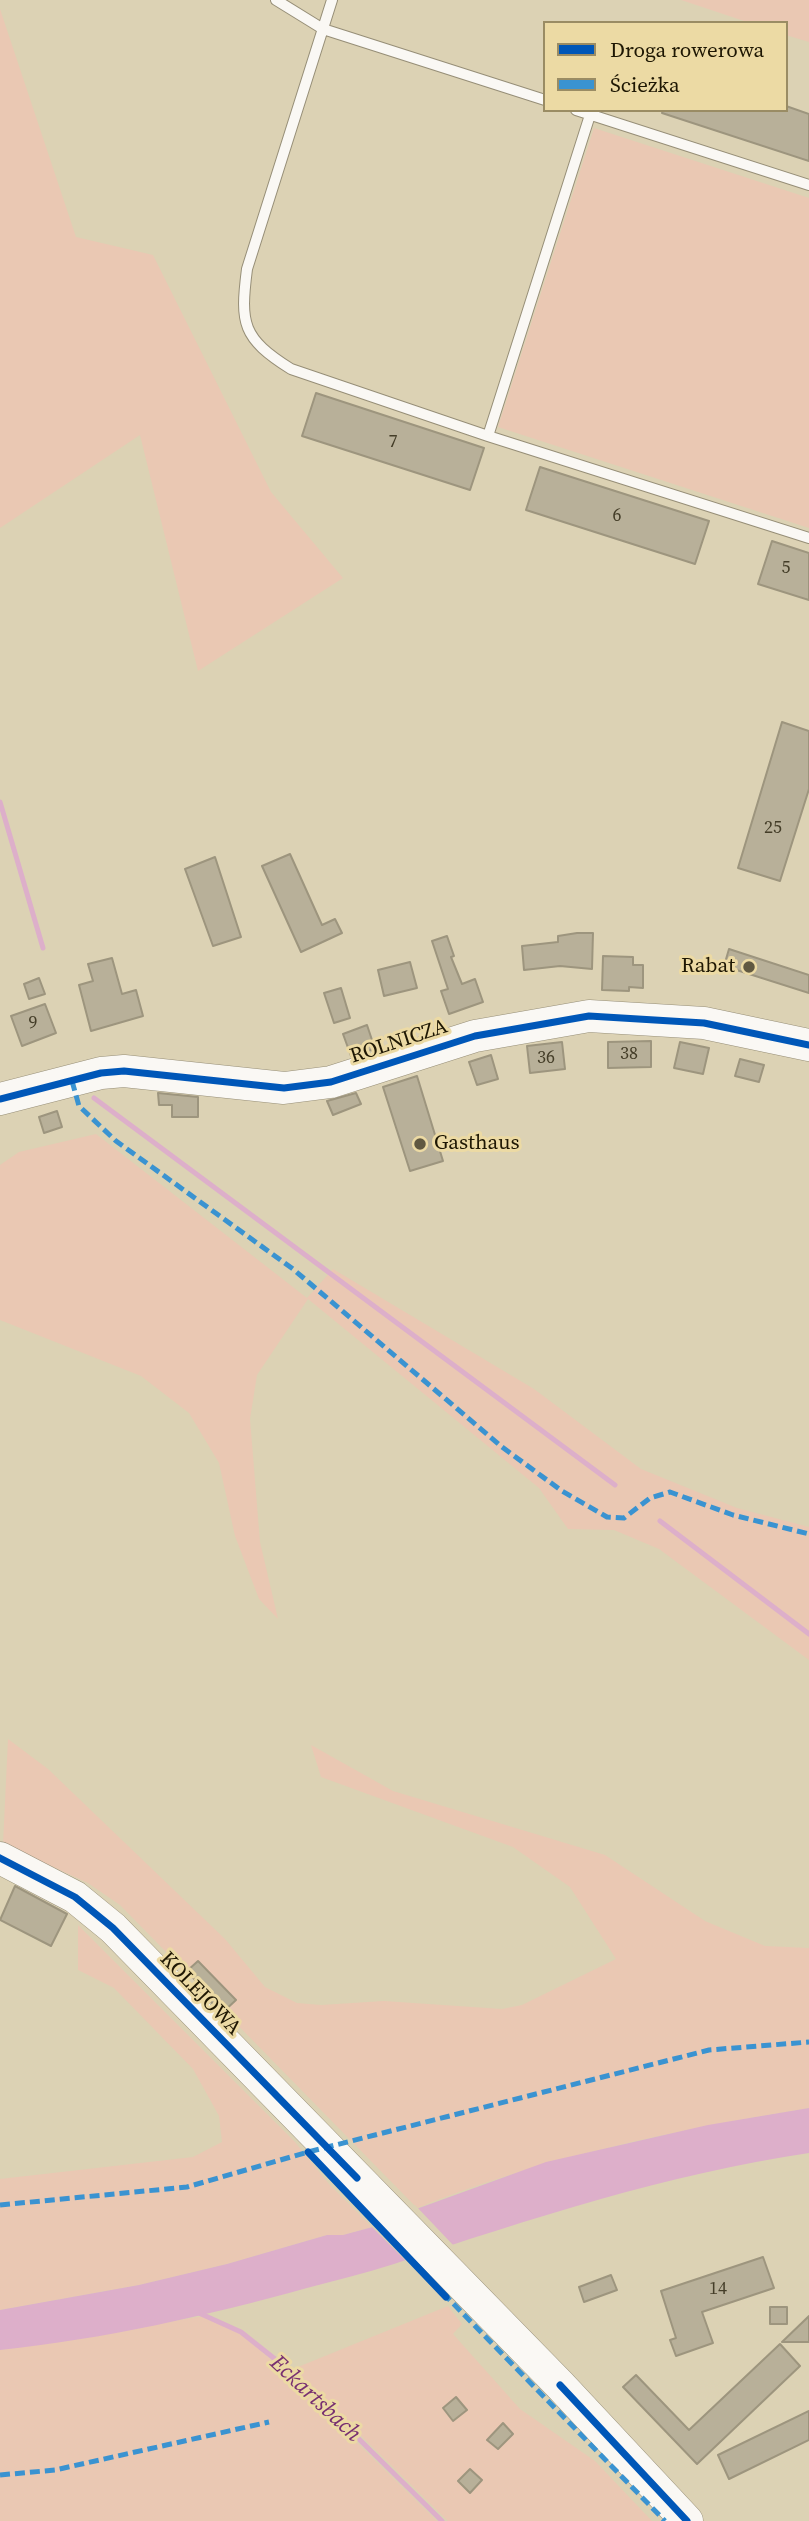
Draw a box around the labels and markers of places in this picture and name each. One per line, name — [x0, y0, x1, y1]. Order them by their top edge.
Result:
place label: Rabat — [681, 954, 735, 980]
marker: Rabat — [741, 959, 757, 975]
place label: Gasthaus — [434, 1131, 520, 1157]
marker: Gasthaus — [412, 1136, 428, 1152]

